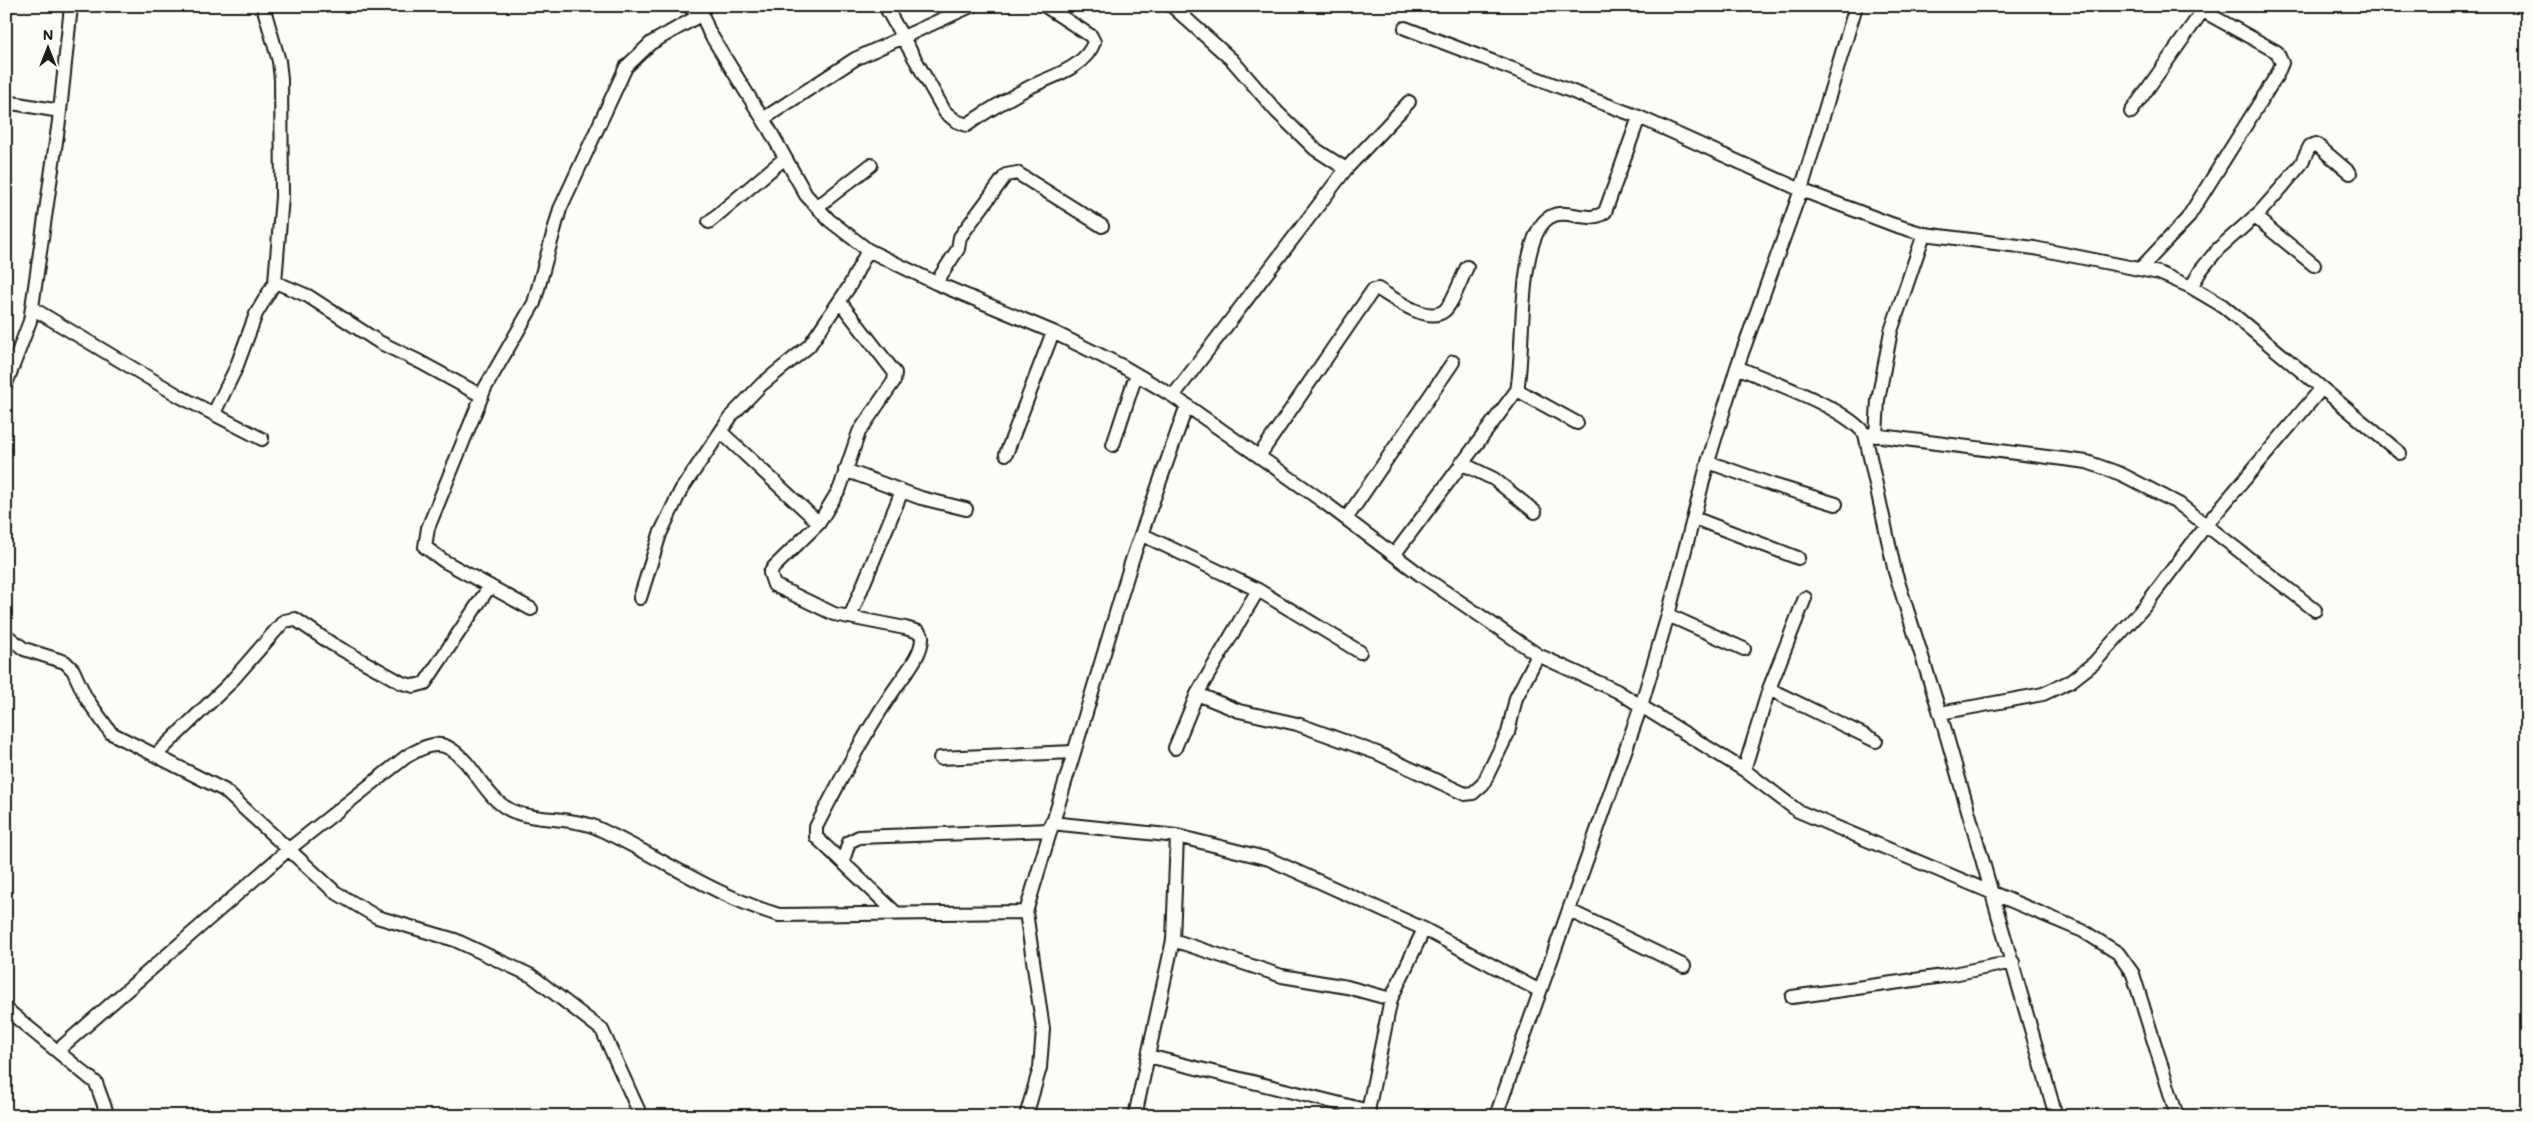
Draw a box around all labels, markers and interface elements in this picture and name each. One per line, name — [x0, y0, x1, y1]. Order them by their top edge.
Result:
north arrow — [22, 22, 72, 72]
text: N — [43, 25, 53, 44]

